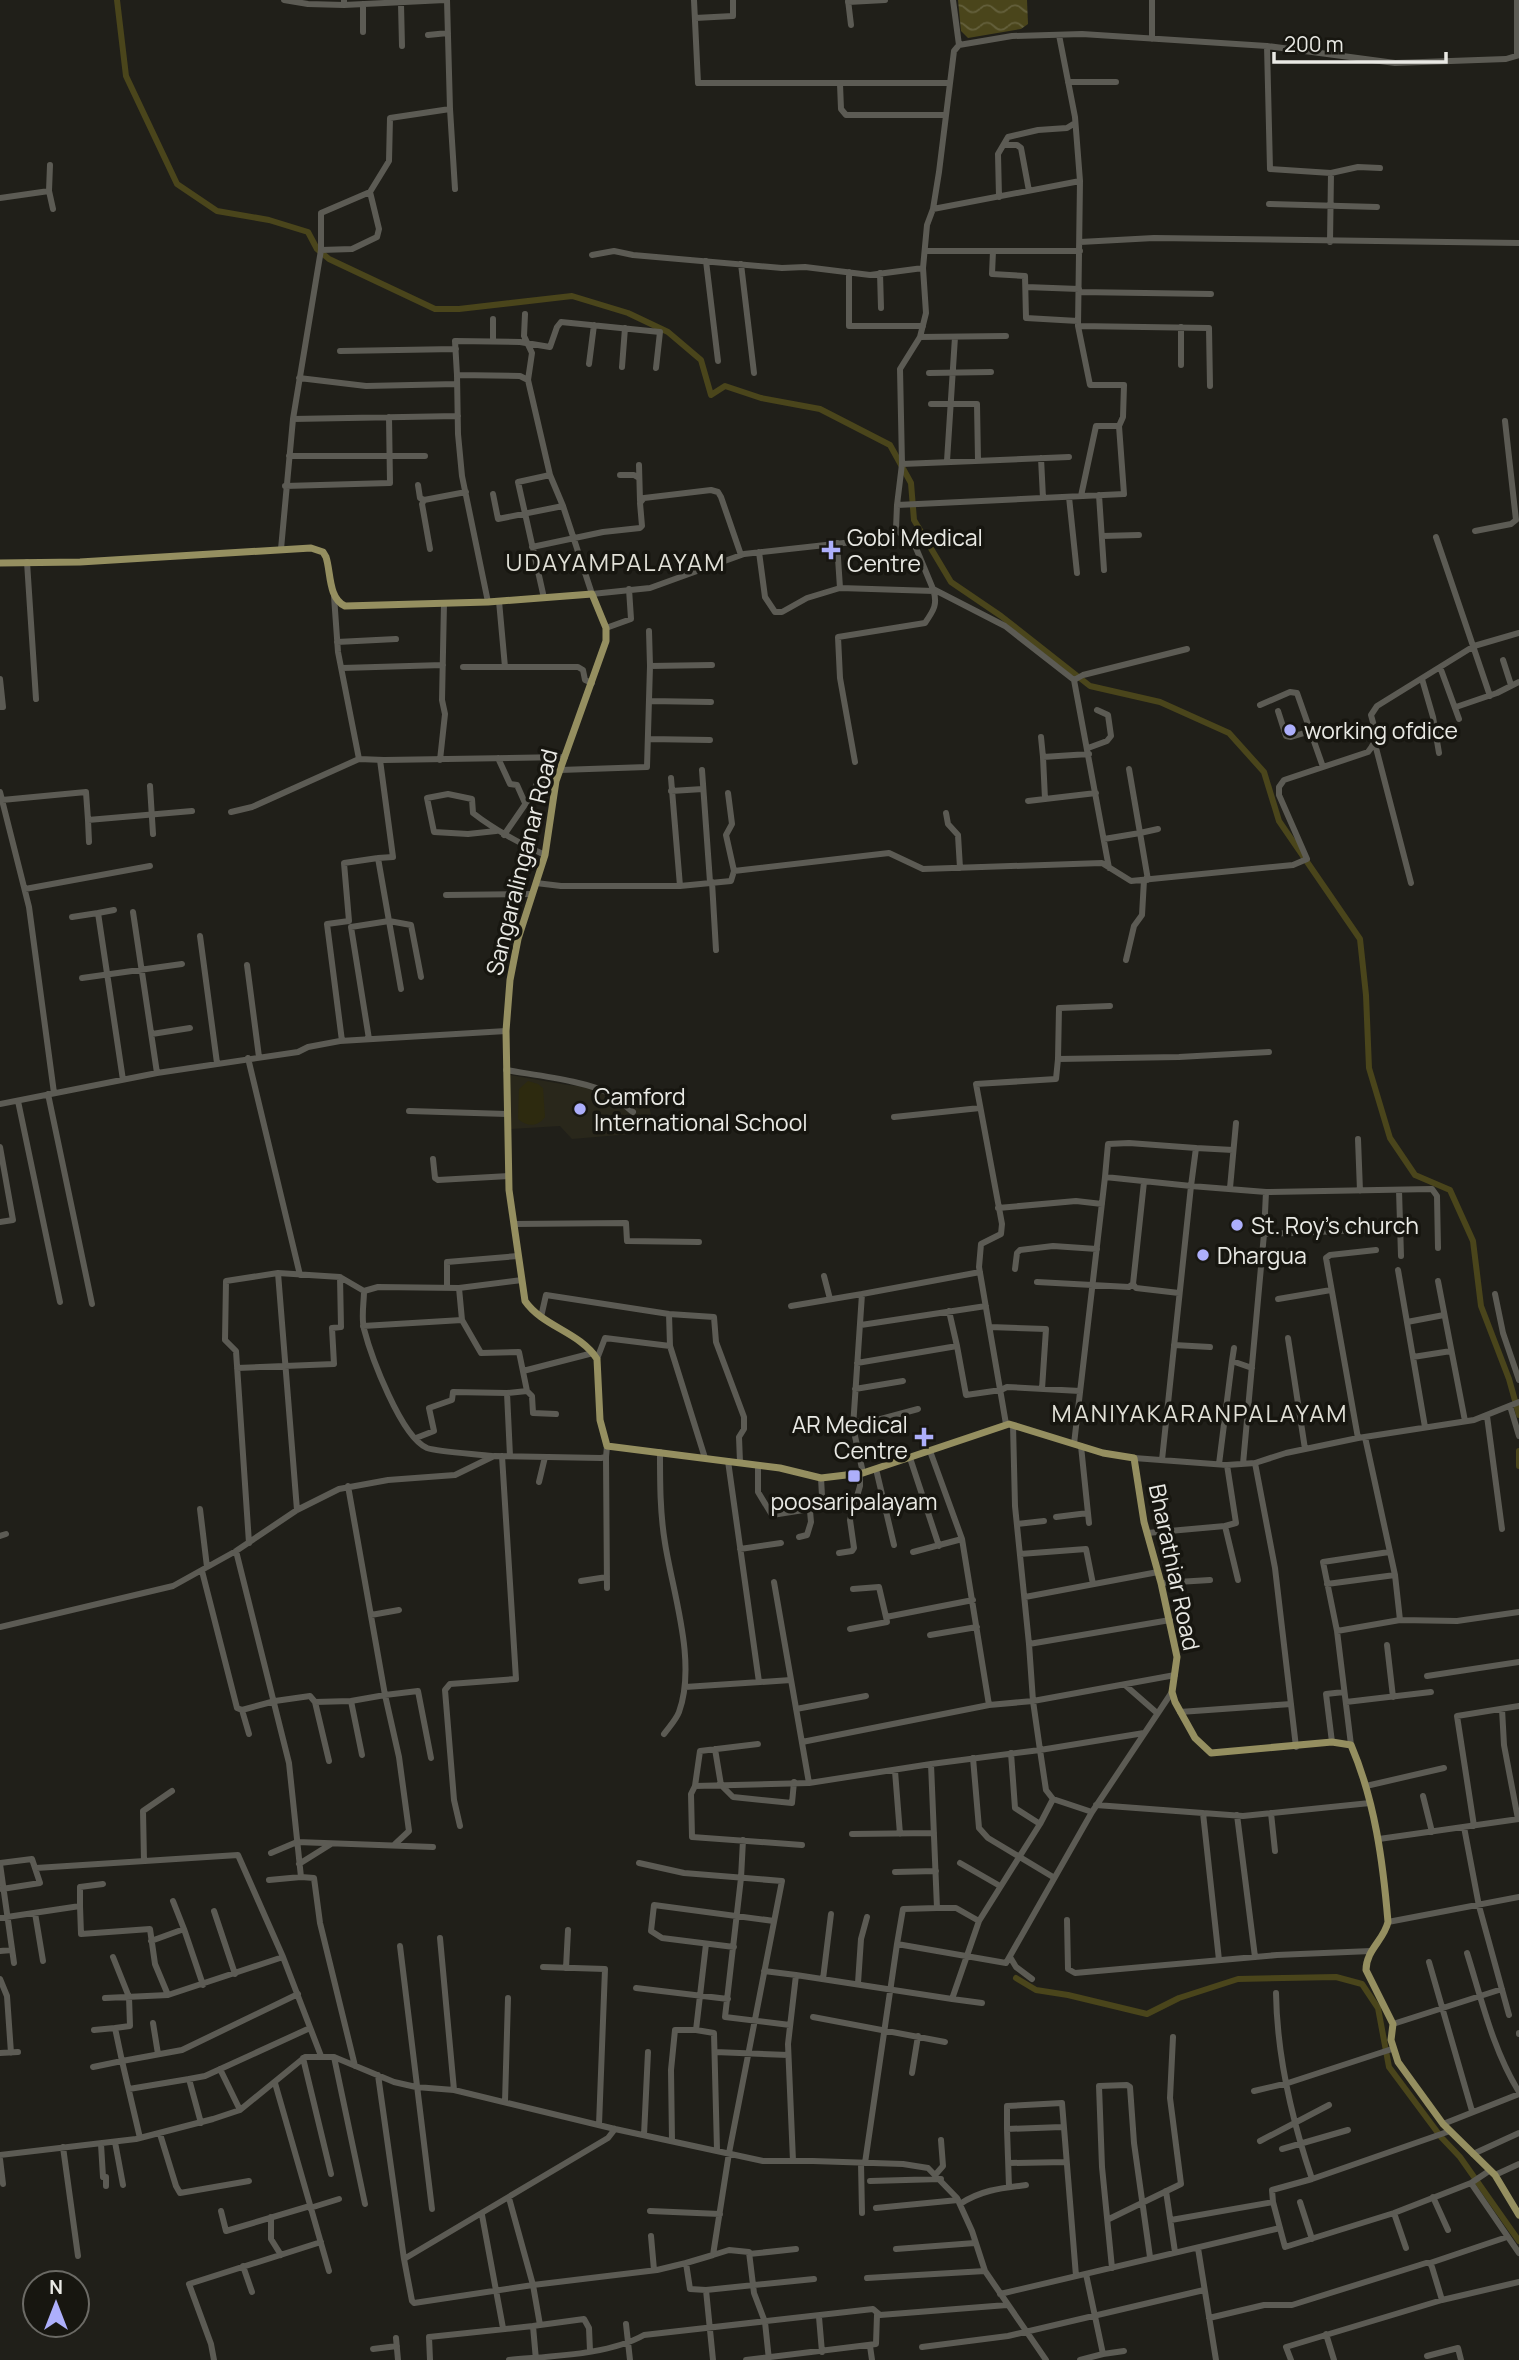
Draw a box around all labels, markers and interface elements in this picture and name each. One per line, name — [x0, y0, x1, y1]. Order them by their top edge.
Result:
scale bar — [1274, 21, 1446, 65]
text: 200 m — [1284, 30, 1344, 58]
place label: Gobi Medical Centre — [847, 521, 983, 579]
marker: Gobi Medical Centre — [821, 540, 841, 560]
district label: UDAYAMPALAYAM — [506, 545, 726, 578]
place label: working ofdice — [1304, 714, 1458, 746]
marker: working ofdice — [1282, 722, 1298, 738]
street label: Sangaralinganar Road — [477, 745, 565, 979]
place label: Camford International School — [594, 1080, 808, 1138]
marker: Camford International School — [572, 1101, 588, 1117]
place label: St. Roy's church — [1251, 1209, 1419, 1241]
marker: St. Roy's church — [1229, 1217, 1245, 1233]
place label: Dhargua — [1217, 1239, 1307, 1271]
marker: Dhargua — [1195, 1247, 1211, 1263]
district label: MANIYAKARANPALAYAM — [1051, 1396, 1349, 1429]
place label: AR Medical Centre — [792, 1408, 908, 1466]
marker: AR Medical Centre — [914, 1427, 934, 1447]
marker: poosaripalayam — [846, 1468, 862, 1484]
street label: Bharathiar Road — [1142, 1481, 1208, 1653]
place label: poosaripalayam — [770, 1485, 938, 1517]
north arrow — [21, 2269, 91, 2339]
text: N — [49, 2274, 63, 2300]

